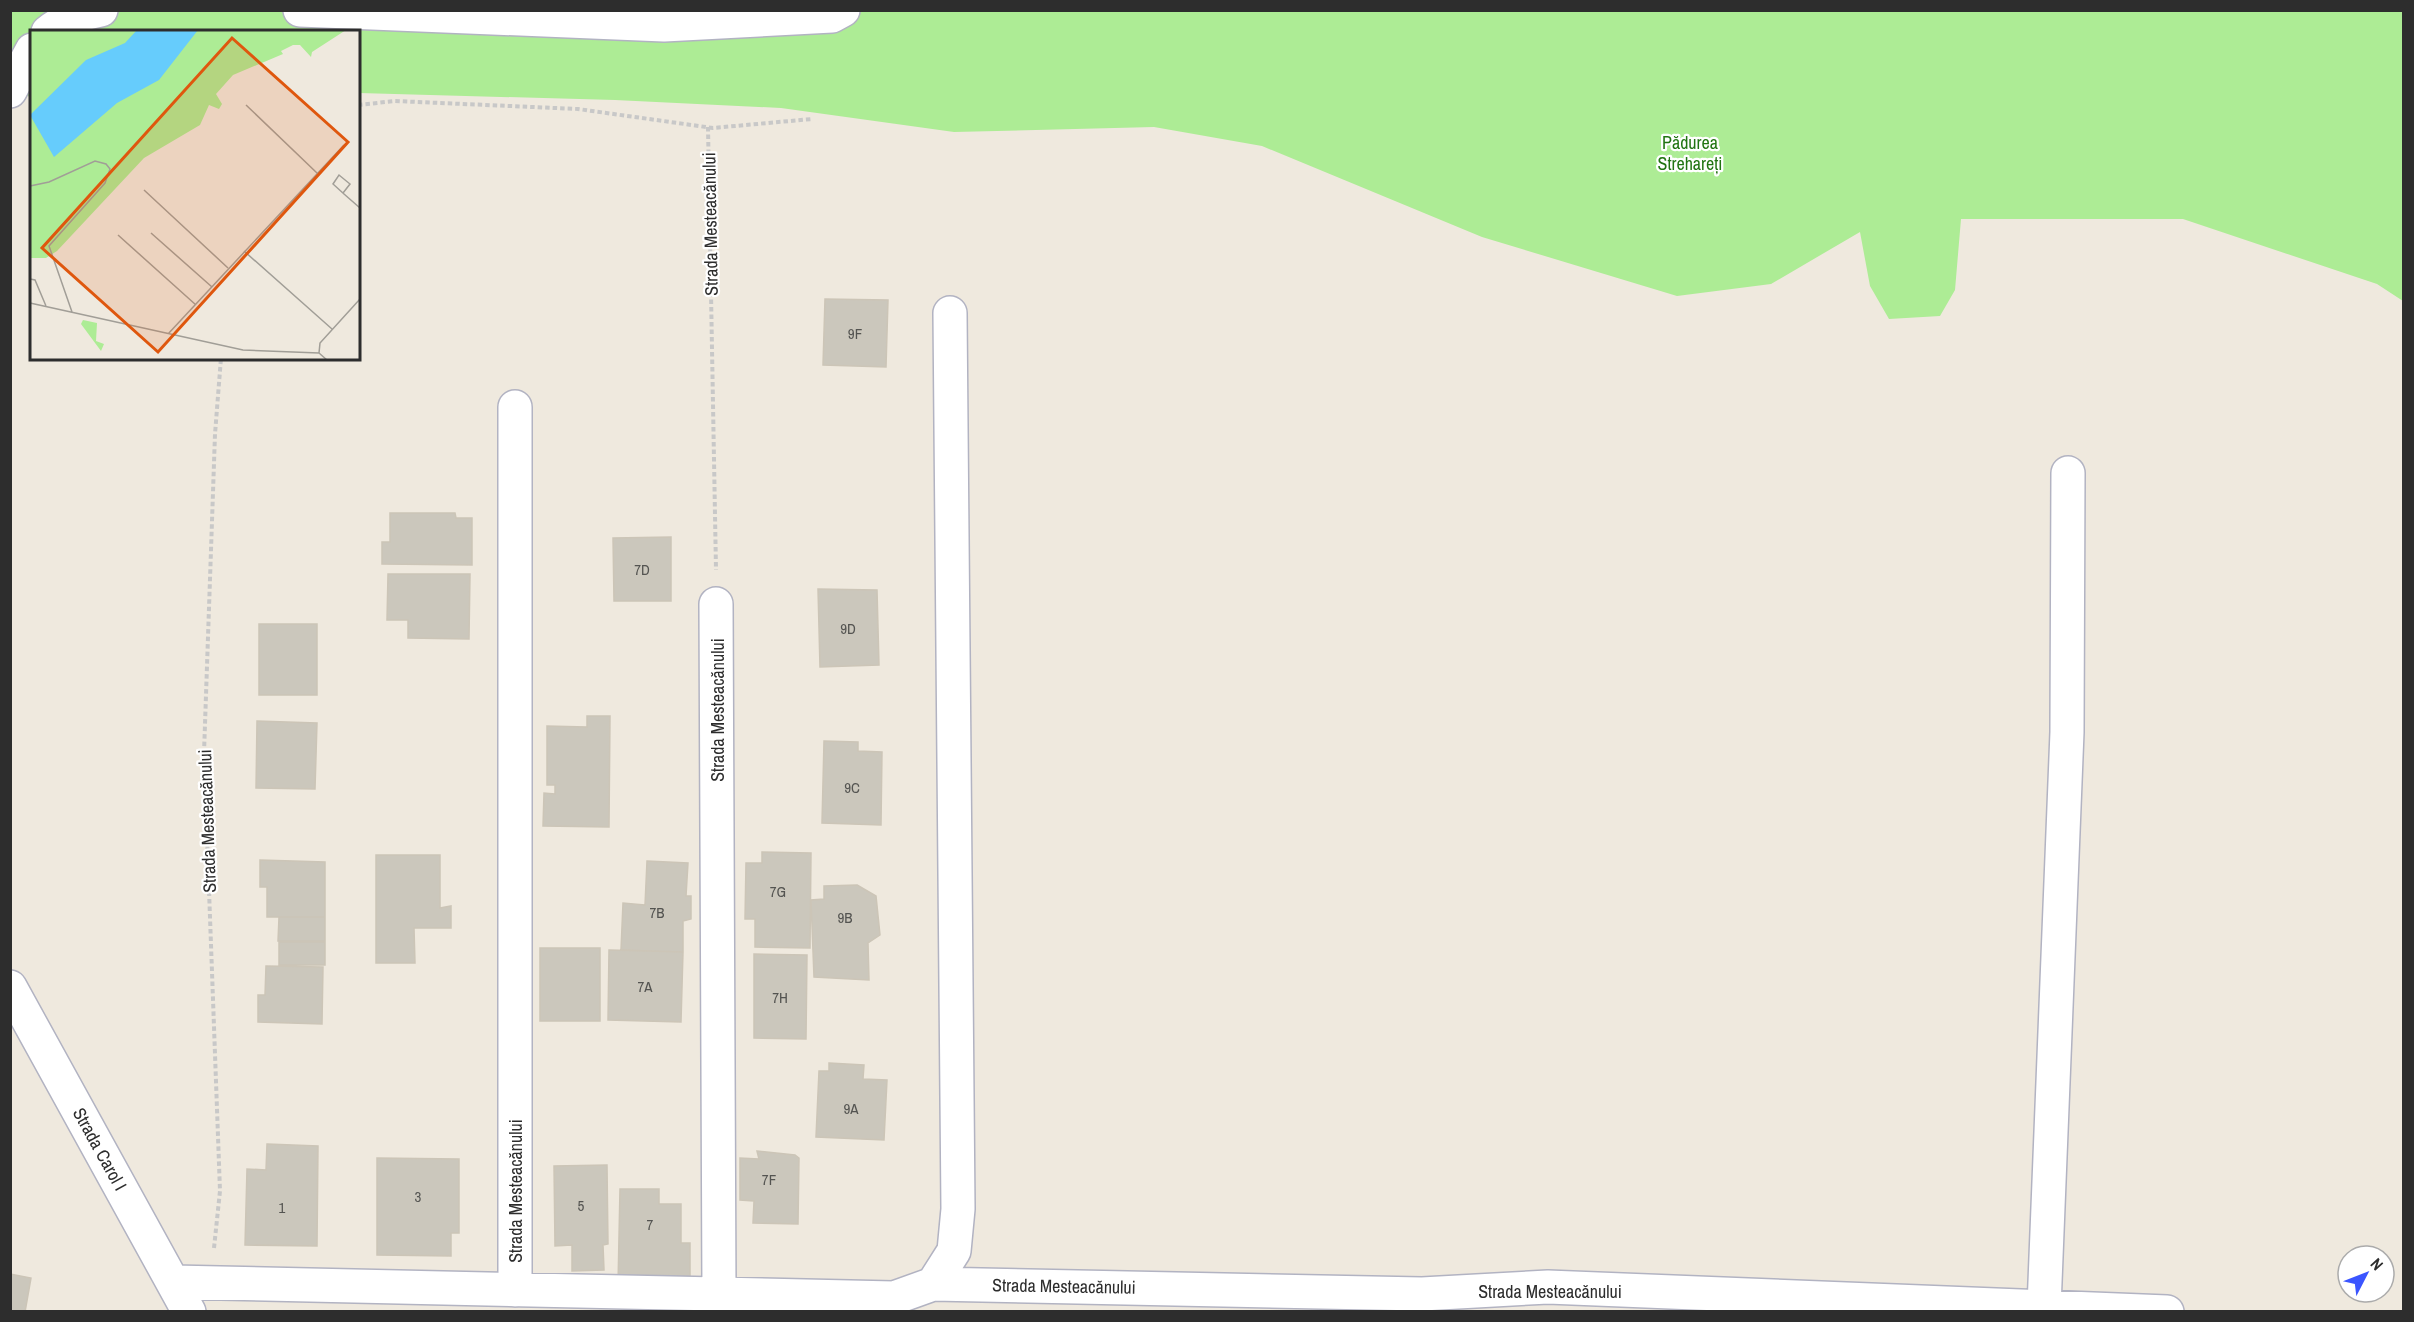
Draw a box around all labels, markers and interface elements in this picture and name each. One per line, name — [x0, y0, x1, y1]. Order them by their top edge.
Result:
inset map — [30, 30, 360, 360]
park label: Pădurea Strehareți — [1658, 130, 1722, 176]
street label: Strada Mesteacănului — [696, 152, 724, 296]
house number: 9F — [848, 323, 862, 344]
house number: 7D — [634, 559, 650, 580]
house number: 9D — [840, 618, 856, 639]
street label: Strada Mesteacănului — [705, 638, 730, 782]
street label: Strada Mesteacănului — [192, 749, 222, 893]
house number: 9C — [844, 777, 860, 798]
house number: 7G — [770, 881, 786, 902]
house number: 7B — [649, 902, 665, 923]
house number: 9B — [837, 907, 853, 928]
house number: 7A — [637, 976, 653, 997]
house number: 7H — [772, 987, 788, 1008]
house number: 9A — [843, 1098, 859, 1119]
street label: Strada Carol I — [67, 1103, 133, 1195]
street label: Strada Mesteacănului — [503, 1119, 528, 1263]
house number: 7F — [762, 1169, 776, 1190]
house number: 3 — [415, 1186, 422, 1207]
house number: 5 — [578, 1195, 585, 1216]
house number: 1 — [279, 1197, 286, 1218]
house number: 7 — [647, 1214, 654, 1235]
north arrow — [2336, 1244, 2396, 1304]
text: N — [2366, 1253, 2388, 1275]
street label: Strada Mesteacănului — [992, 1272, 1136, 1300]
street label: Strada Mesteacănului — [1478, 1279, 1622, 1304]

